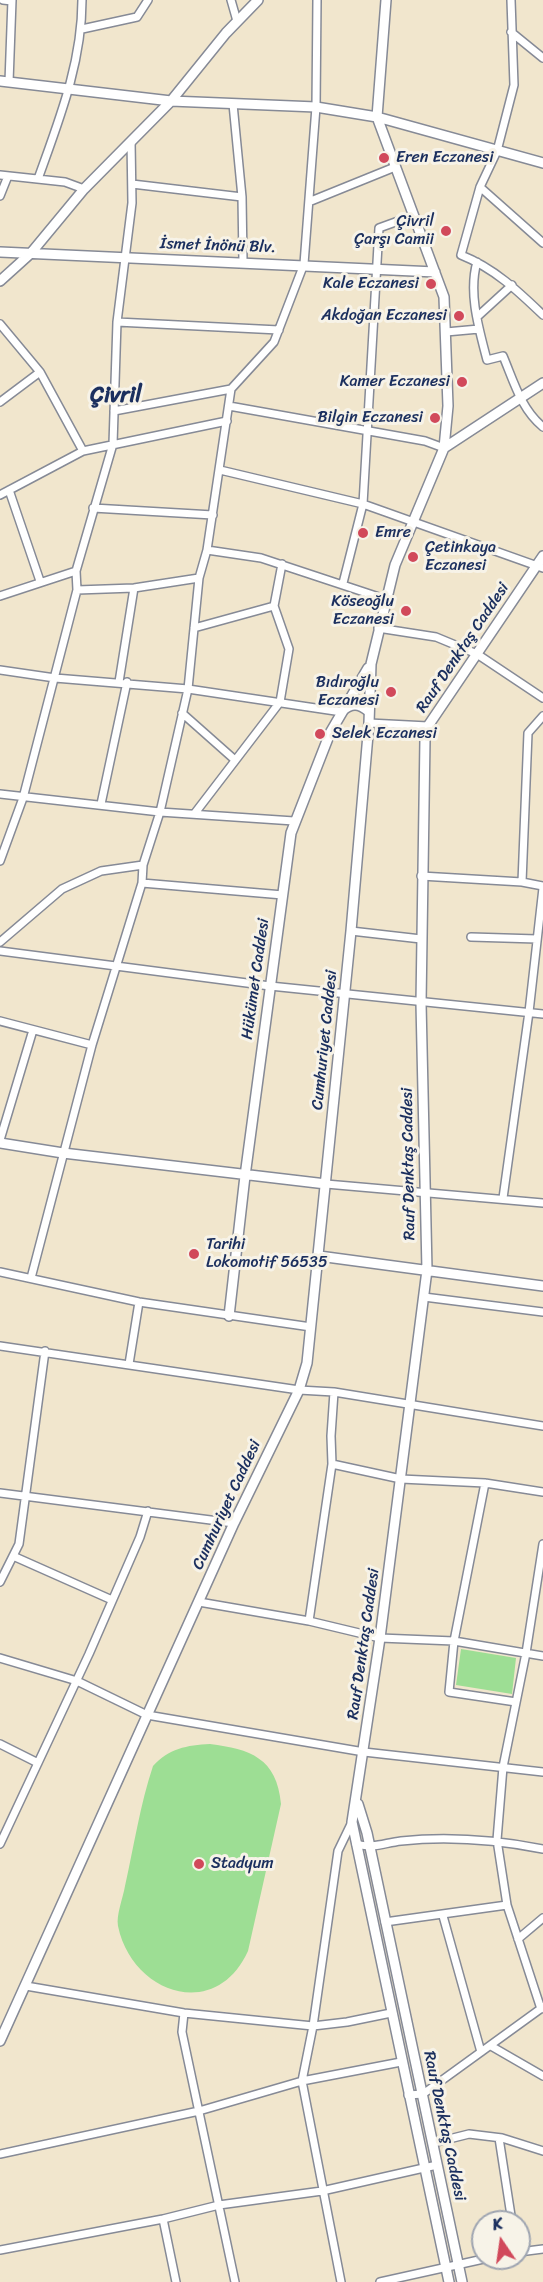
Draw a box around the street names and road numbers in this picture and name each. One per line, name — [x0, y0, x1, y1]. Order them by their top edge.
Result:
street label: İsmet İnönü Blv. — [160, 234, 276, 258]
street label: Rauf Denktaş Caddesi — [412, 579, 514, 717]
street label: Hükümet Caddesi — [238, 917, 274, 1041]
street label: Cumhuriyet Caddesi — [308, 969, 342, 1111]
street label: Rauf Denktaş Caddesi — [398, 1088, 420, 1240]
street label: Cumhuriyet Caddesi — [189, 1437, 265, 1573]
street label: Rauf Denktaş Caddesi — [344, 1567, 384, 1721]
street label: Rauf Denktaş Caddesi — [419, 2049, 469, 2203]

